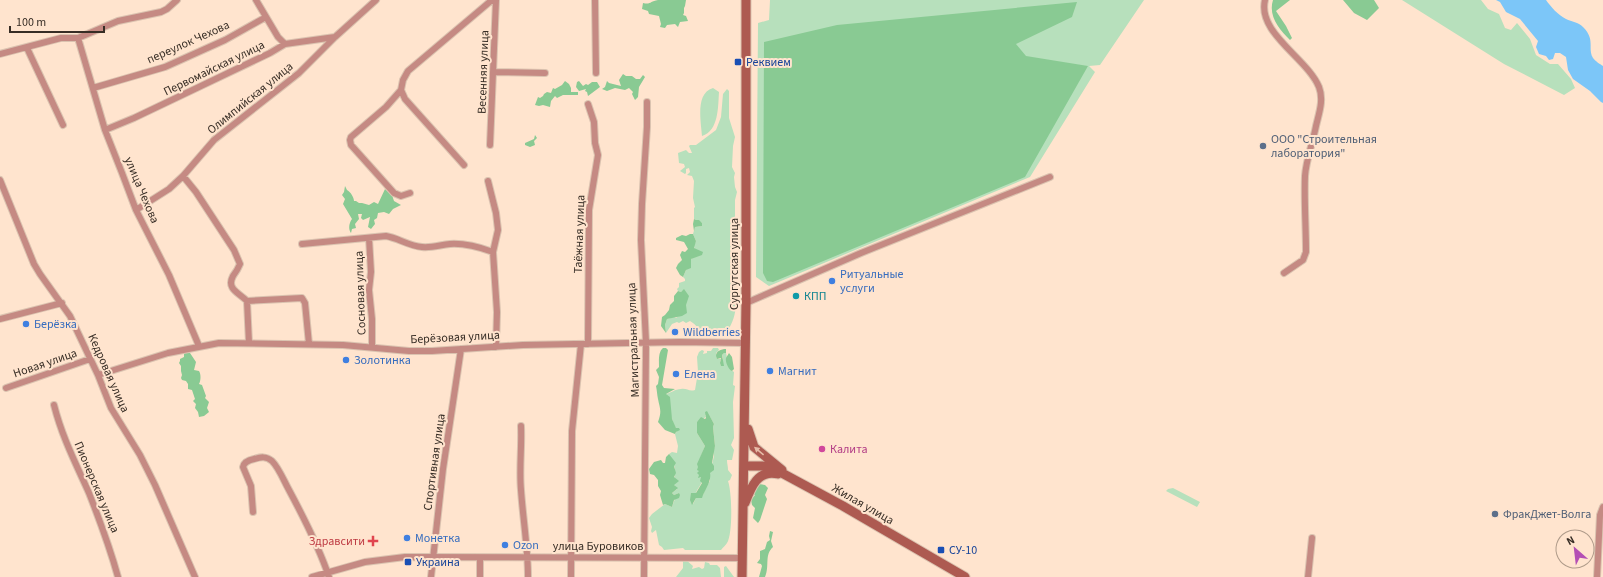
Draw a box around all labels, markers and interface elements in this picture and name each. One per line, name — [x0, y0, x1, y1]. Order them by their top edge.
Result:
scale bar — [10, 8, 104, 34]
text: 100 m — [16, 14, 46, 31]
street label: переулок Чехова — [144, 17, 232, 68]
street label: Весенняя улица — [474, 30, 493, 114]
street label: Первомайская улица — [161, 37, 268, 100]
place label: Реквием — [746, 54, 791, 71]
marker: Реквием — [733, 57, 743, 67]
street label: Олимпийская улица — [204, 58, 297, 138]
place label: ООО "Строительная лаборатория" — [1271, 131, 1377, 162]
marker: ООО "Строительная лаборатория" — [1258, 141, 1268, 151]
street label: улица Чехова — [120, 154, 163, 226]
street label: Таёжная улица — [570, 194, 589, 274]
street label: Сургутская улица — [726, 218, 743, 310]
street label: Сосновая улица — [351, 251, 370, 335]
place label: Ритуальные услуги — [840, 266, 904, 297]
marker: Ритуальные услуги — [827, 276, 837, 286]
street label: Магистральная улица — [623, 282, 644, 398]
place label: КПП — [804, 288, 826, 305]
marker: КПП — [791, 291, 801, 301]
place label: Берёзка — [34, 316, 77, 333]
marker: Берёзка — [21, 319, 31, 329]
place label: Wildberries — [683, 324, 740, 341]
street label: Берёзовая улица — [410, 327, 500, 348]
marker: Wildberries — [670, 327, 680, 337]
street label: Кедровая улица — [84, 331, 134, 415]
street label: Новая улица — [11, 345, 79, 382]
place label: Золотинка — [354, 352, 411, 369]
marker: Золотинка — [341, 355, 351, 365]
place label: Магнит — [778, 363, 817, 380]
place label: Елена — [684, 366, 715, 383]
marker: Магнит — [765, 366, 775, 376]
marker: Елена — [671, 369, 681, 379]
street label: Спортивная улица — [419, 413, 450, 512]
street label: Пионерская улица — [70, 439, 123, 536]
place label: Калита — [830, 441, 867, 458]
marker: Калита — [817, 444, 827, 454]
one-way arrow — [754, 447, 765, 456]
street label: Жилая улица — [829, 480, 897, 529]
place label: ФракДжет-Волга — [1503, 506, 1591, 523]
marker: ФракДжет-Волга — [1490, 509, 1500, 519]
north arrow — [1555, 529, 1595, 569]
place label: Монетка — [415, 530, 460, 547]
text: N — [1564, 532, 1577, 549]
place label: Здравсити — [309, 533, 365, 550]
marker: Монетка — [402, 533, 412, 543]
marker: Здравсити — [368, 536, 378, 546]
place label: Ozon — [513, 537, 539, 554]
street label: улица Буровиков — [553, 538, 643, 555]
marker: Ozon — [500, 540, 510, 550]
place label: СУ-10 — [949, 542, 977, 559]
marker: СУ-10 — [936, 545, 946, 555]
place label: Украина — [416, 554, 460, 571]
marker: Украина — [403, 557, 413, 567]

